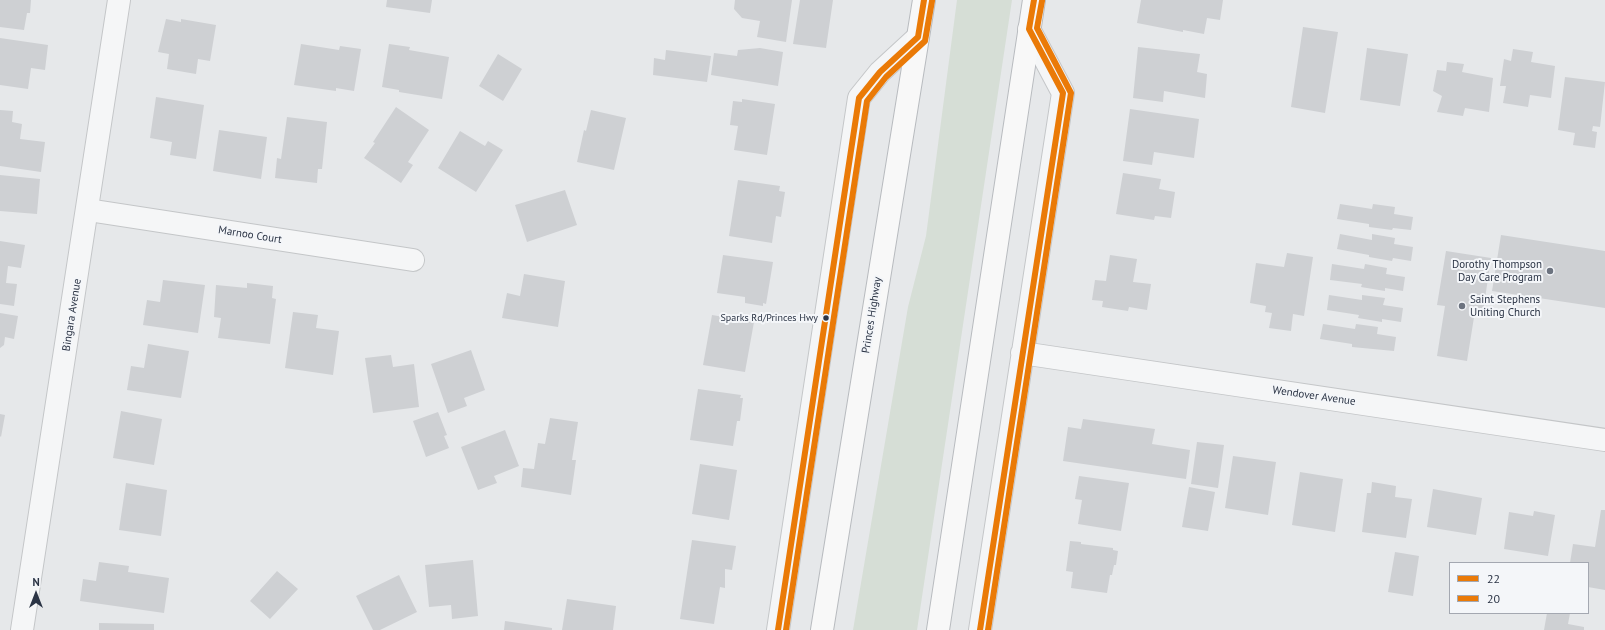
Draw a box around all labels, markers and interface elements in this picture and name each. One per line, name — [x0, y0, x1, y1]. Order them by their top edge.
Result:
street label: Marnoo Court — [217, 223, 283, 247]
place label: Dorothy Thompson Day Care Program — [1452, 258, 1542, 284]
marker: Dorothy Thompson Day Care Program — [1545, 266, 1555, 276]
street label: Princes Highway — [859, 276, 885, 354]
street label: Bingara Avenue — [60, 278, 84, 352]
place label: Saint Stephens Uniting Church — [1470, 293, 1541, 319]
marker: Saint Stephens Uniting Church — [1457, 301, 1467, 311]
place label: Sparks Rd/Princes Hwy — [721, 312, 818, 324]
marker: Sparks Rd/Princes Hwy — [821, 313, 831, 323]
street label: Wendover Avenue — [1272, 384, 1356, 408]
legend — [1449, 562, 1589, 614]
text: 22 — [1487, 571, 1500, 586]
north arrow — [16, 574, 56, 614]
text: N — [32, 575, 40, 589]
text: 20 — [1487, 591, 1500, 606]

